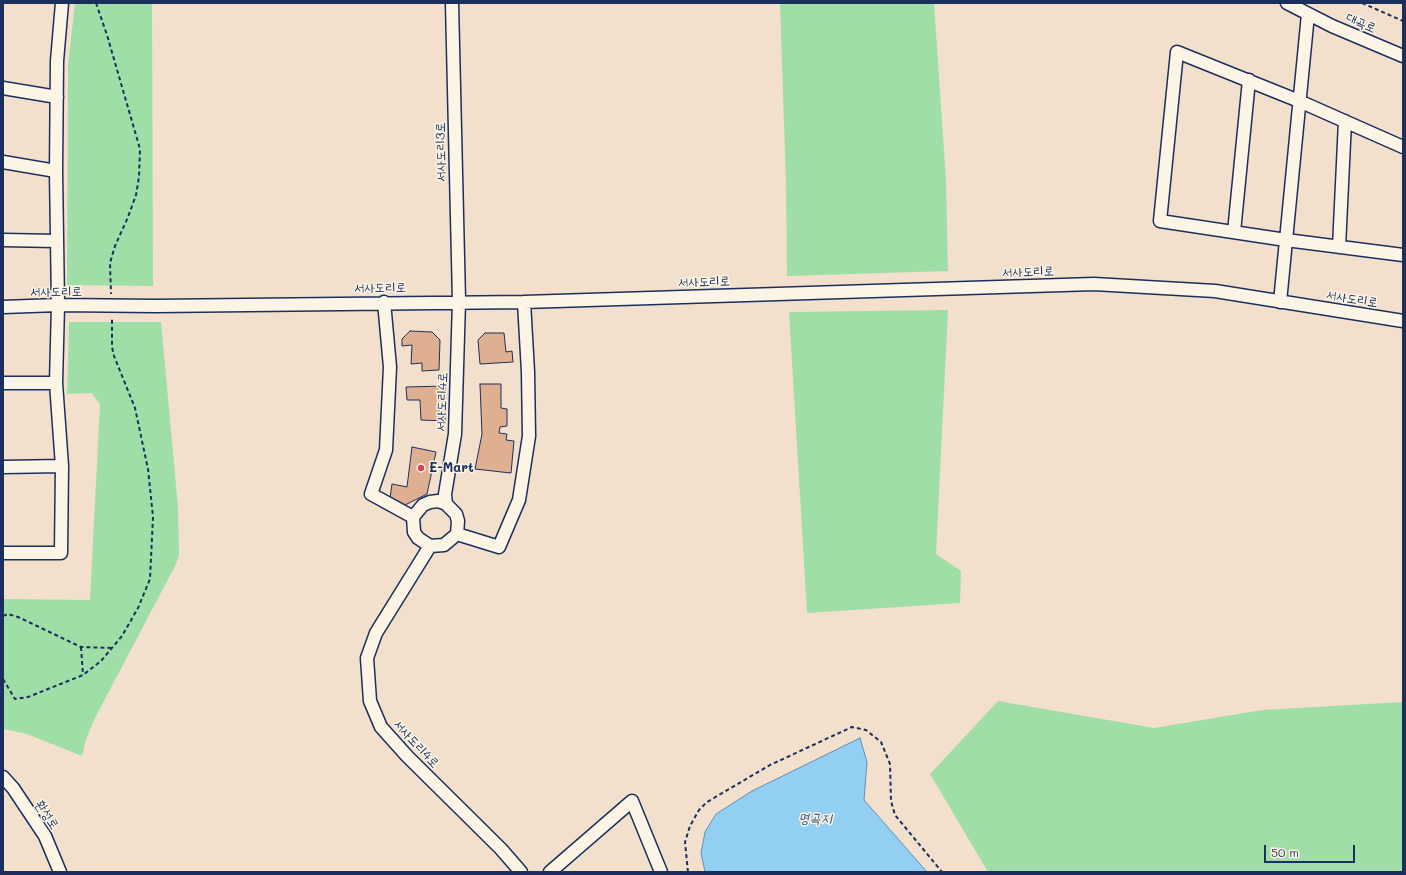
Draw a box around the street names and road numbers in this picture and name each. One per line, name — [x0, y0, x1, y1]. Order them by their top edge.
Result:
street label: 대곡로 — [1344, 10, 1378, 36]
street label: 서사도리3로 — [433, 122, 449, 182]
street label: 서사도리로 — [1002, 263, 1054, 281]
street label: 서사도리로 — [678, 273, 730, 291]
street label: 서사도리로 — [354, 280, 406, 296]
street label: 서사도리로 — [30, 284, 82, 300]
street label: 서사도리로 — [1325, 287, 1379, 311]
street label: 서사도리4로 — [433, 372, 451, 432]
street label: 서사도리4로 — [390, 717, 442, 771]
street label: 환성로 — [32, 798, 62, 832]

